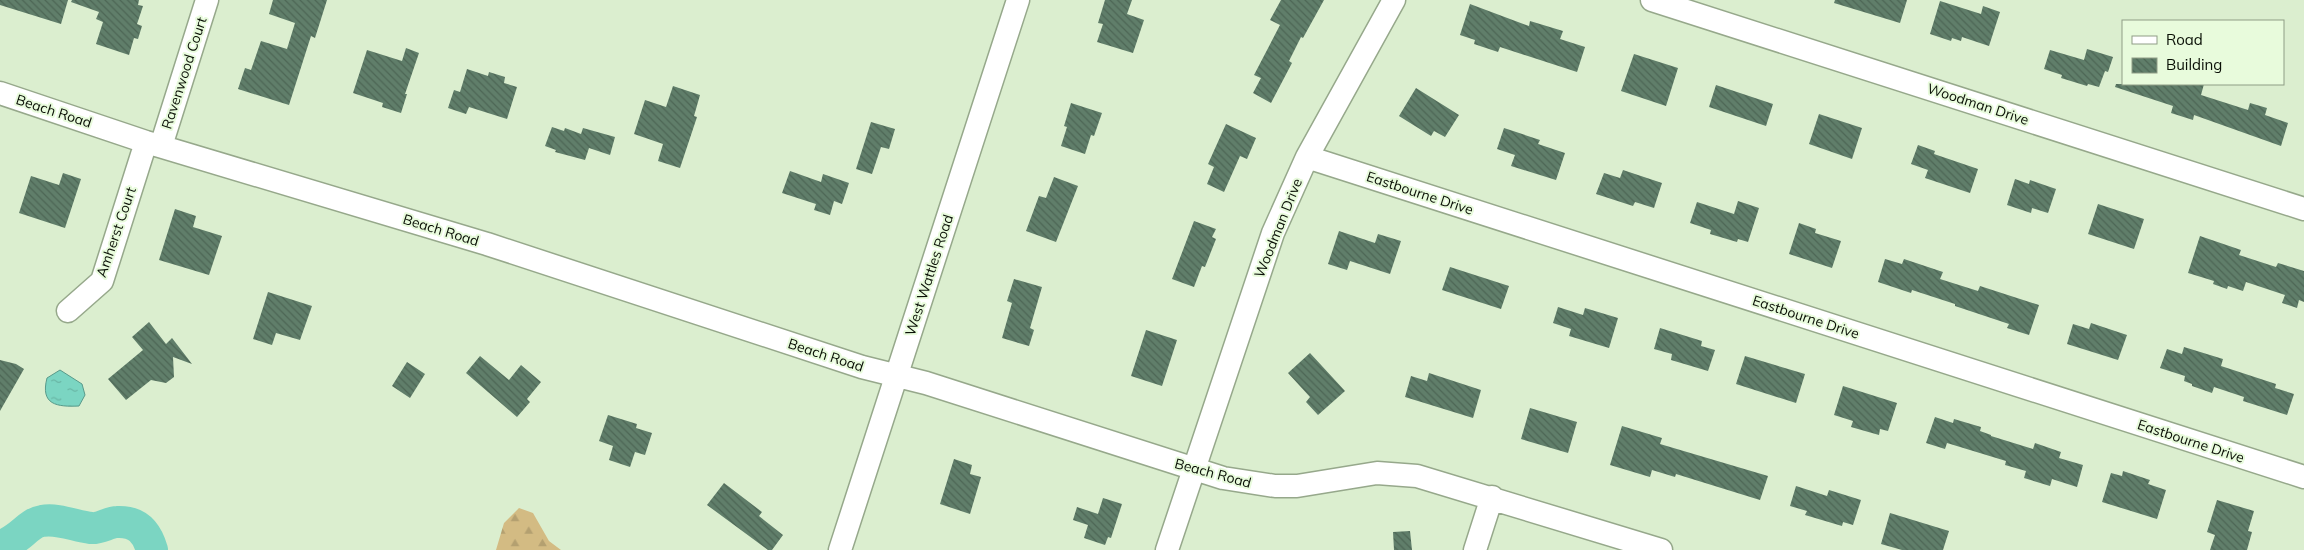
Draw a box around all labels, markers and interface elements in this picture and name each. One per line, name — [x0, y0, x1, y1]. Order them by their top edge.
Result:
street label: Ravenwood Court — [157, 15, 211, 131]
legend — [2122, 20, 2284, 85]
text: Road — [2166, 30, 2203, 49]
text: Building — [2166, 55, 2222, 74]
street label: Woodman Drive — [1925, 79, 2031, 129]
street label: Beach Road — [14, 90, 94, 132]
street label: Eastbourne Drive — [1364, 167, 1476, 219]
street label: Woodman Drive — [1250, 176, 1306, 280]
street label: Amherst Court — [92, 184, 140, 280]
street label: Beach Road — [401, 210, 481, 250]
street label: West Wattles Road — [901, 212, 957, 338]
street label: Eastbourne Drive — [1750, 291, 1862, 343]
street label: Beach Road — [786, 334, 866, 376]
street label: Eastbourne Drive — [2135, 415, 2247, 467]
street label: Beach Road — [1173, 454, 1253, 492]

